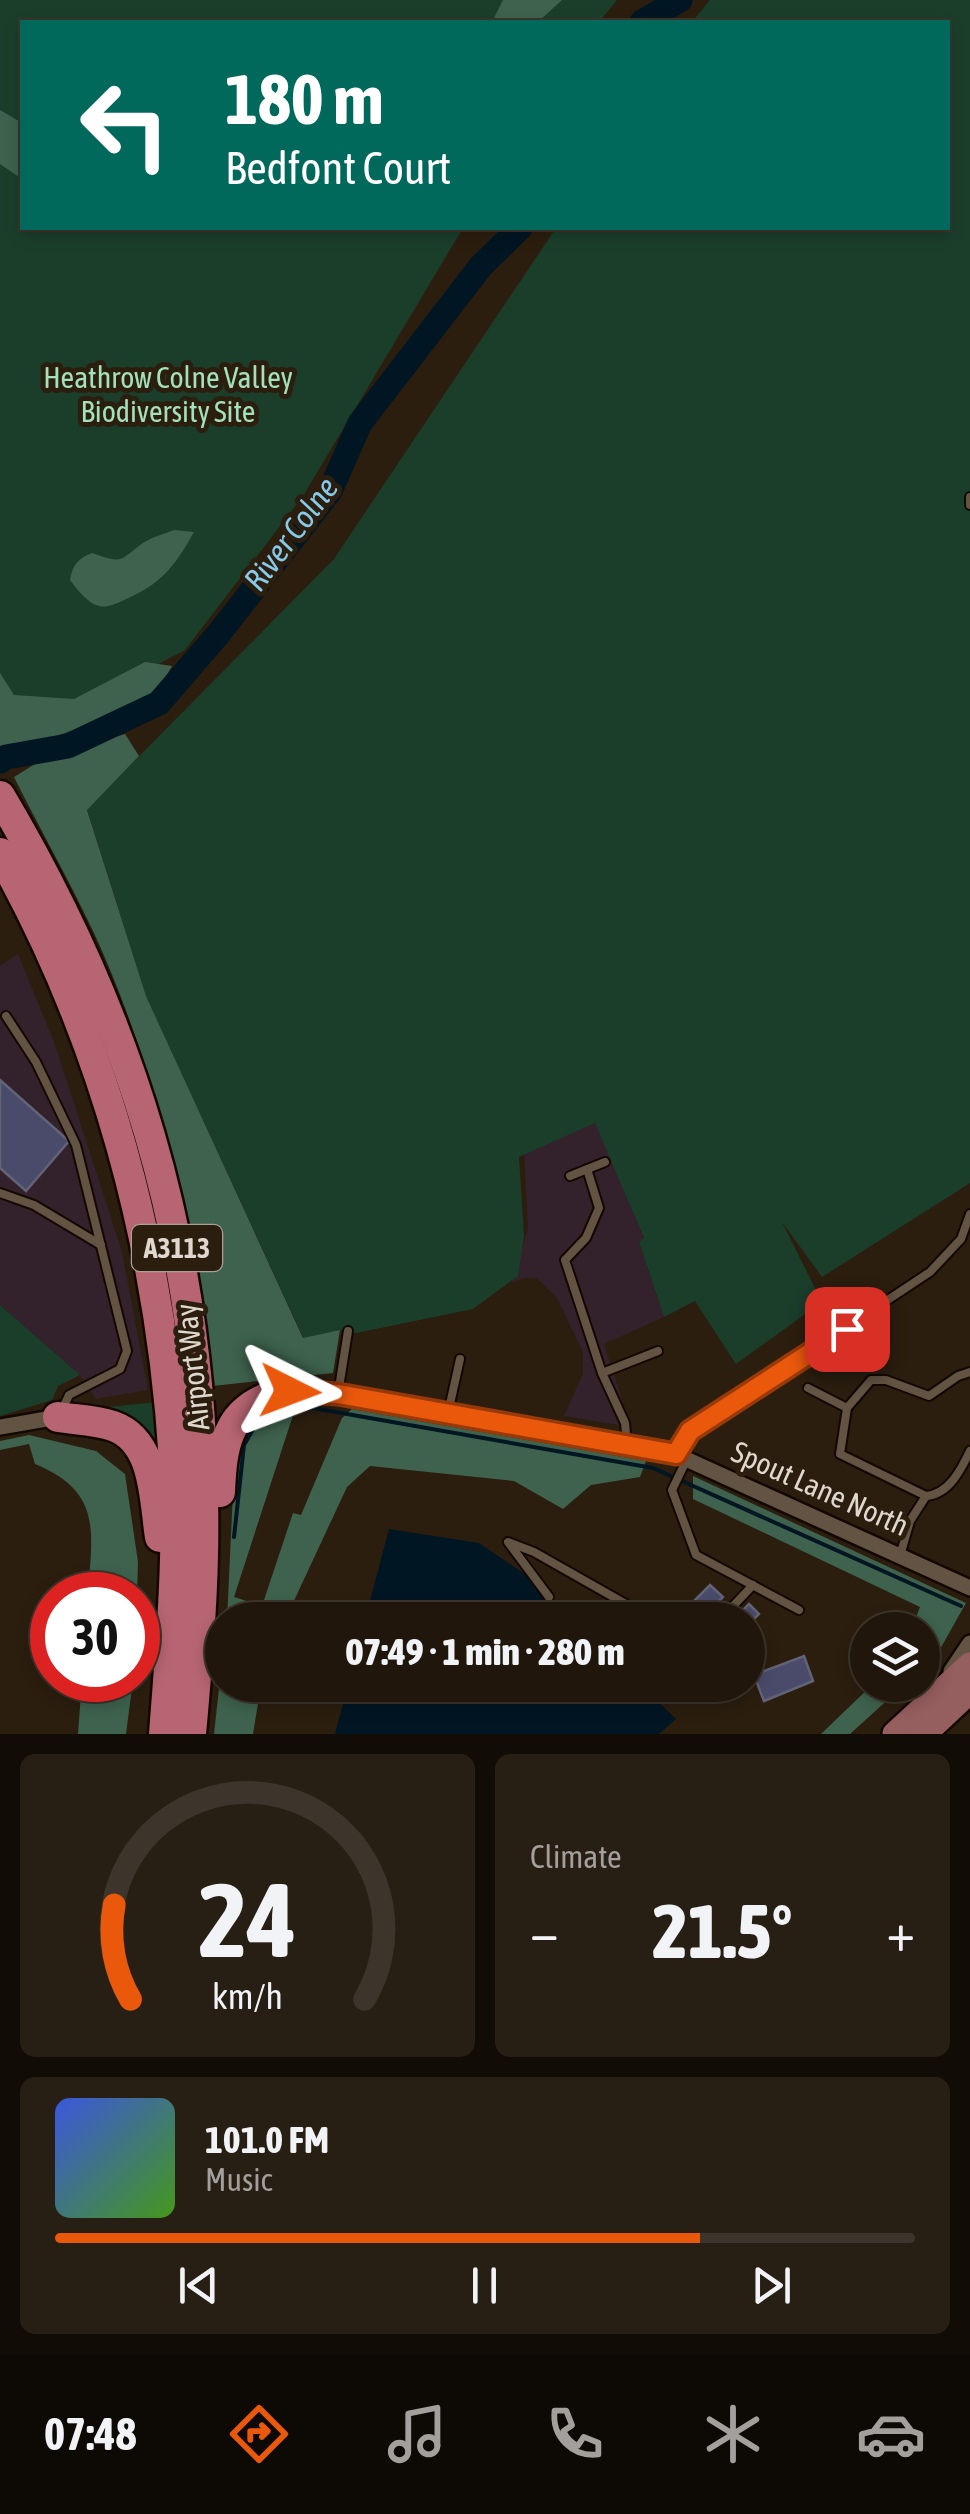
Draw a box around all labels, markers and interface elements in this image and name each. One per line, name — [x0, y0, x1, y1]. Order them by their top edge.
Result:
text: 180 m — [225, 59, 384, 139]
icon: left — [60, 60, 190, 190]
text: Bedfont Court — [225, 142, 451, 194]
park label: Heathrow Colne Valley Biodiversity Site — [43, 360, 293, 428]
water label: River Colne — [236, 470, 345, 598]
road number: A3113 — [132, 1225, 222, 1271]
pin — [805, 1287, 890, 1372]
street label: Airport Way — [168, 1302, 216, 1432]
icon: arrive — [820, 1302, 875, 1357]
position arrow — [238, 1339, 342, 1443]
street label: Spout Lane North — [727, 1434, 914, 1542]
speed limit sign: 30 — [30, 1572, 160, 1702]
map controls — [850, 1612, 940, 1702]
button: layers — [850, 1612, 940, 1702]
text: 07:49 · 1 min · 280 m — [345, 1630, 625, 1673]
text: Climate — [530, 1838, 622, 1875]
text: 24 — [199, 1860, 296, 1979]
text: 21.5° — [653, 1888, 792, 1974]
text: − — [530, 1900, 559, 1963]
text: + — [886, 1900, 915, 1963]
text: km/h — [212, 1976, 283, 2017]
text: 101.0 FM — [205, 2118, 329, 2161]
text: Music — [205, 2161, 272, 2198]
icon: previous — [171, 2258, 226, 2313]
icon: pause — [457, 2258, 512, 2313]
icon: next — [744, 2258, 799, 2313]
icon: directions — [224, 2399, 294, 2469]
icon: music — [382, 2399, 452, 2469]
icon: phone — [540, 2399, 610, 2469]
icon: climate — [698, 2399, 768, 2469]
icon: car — [856, 2399, 926, 2469]
text: 07:48 — [44, 2408, 137, 2460]

